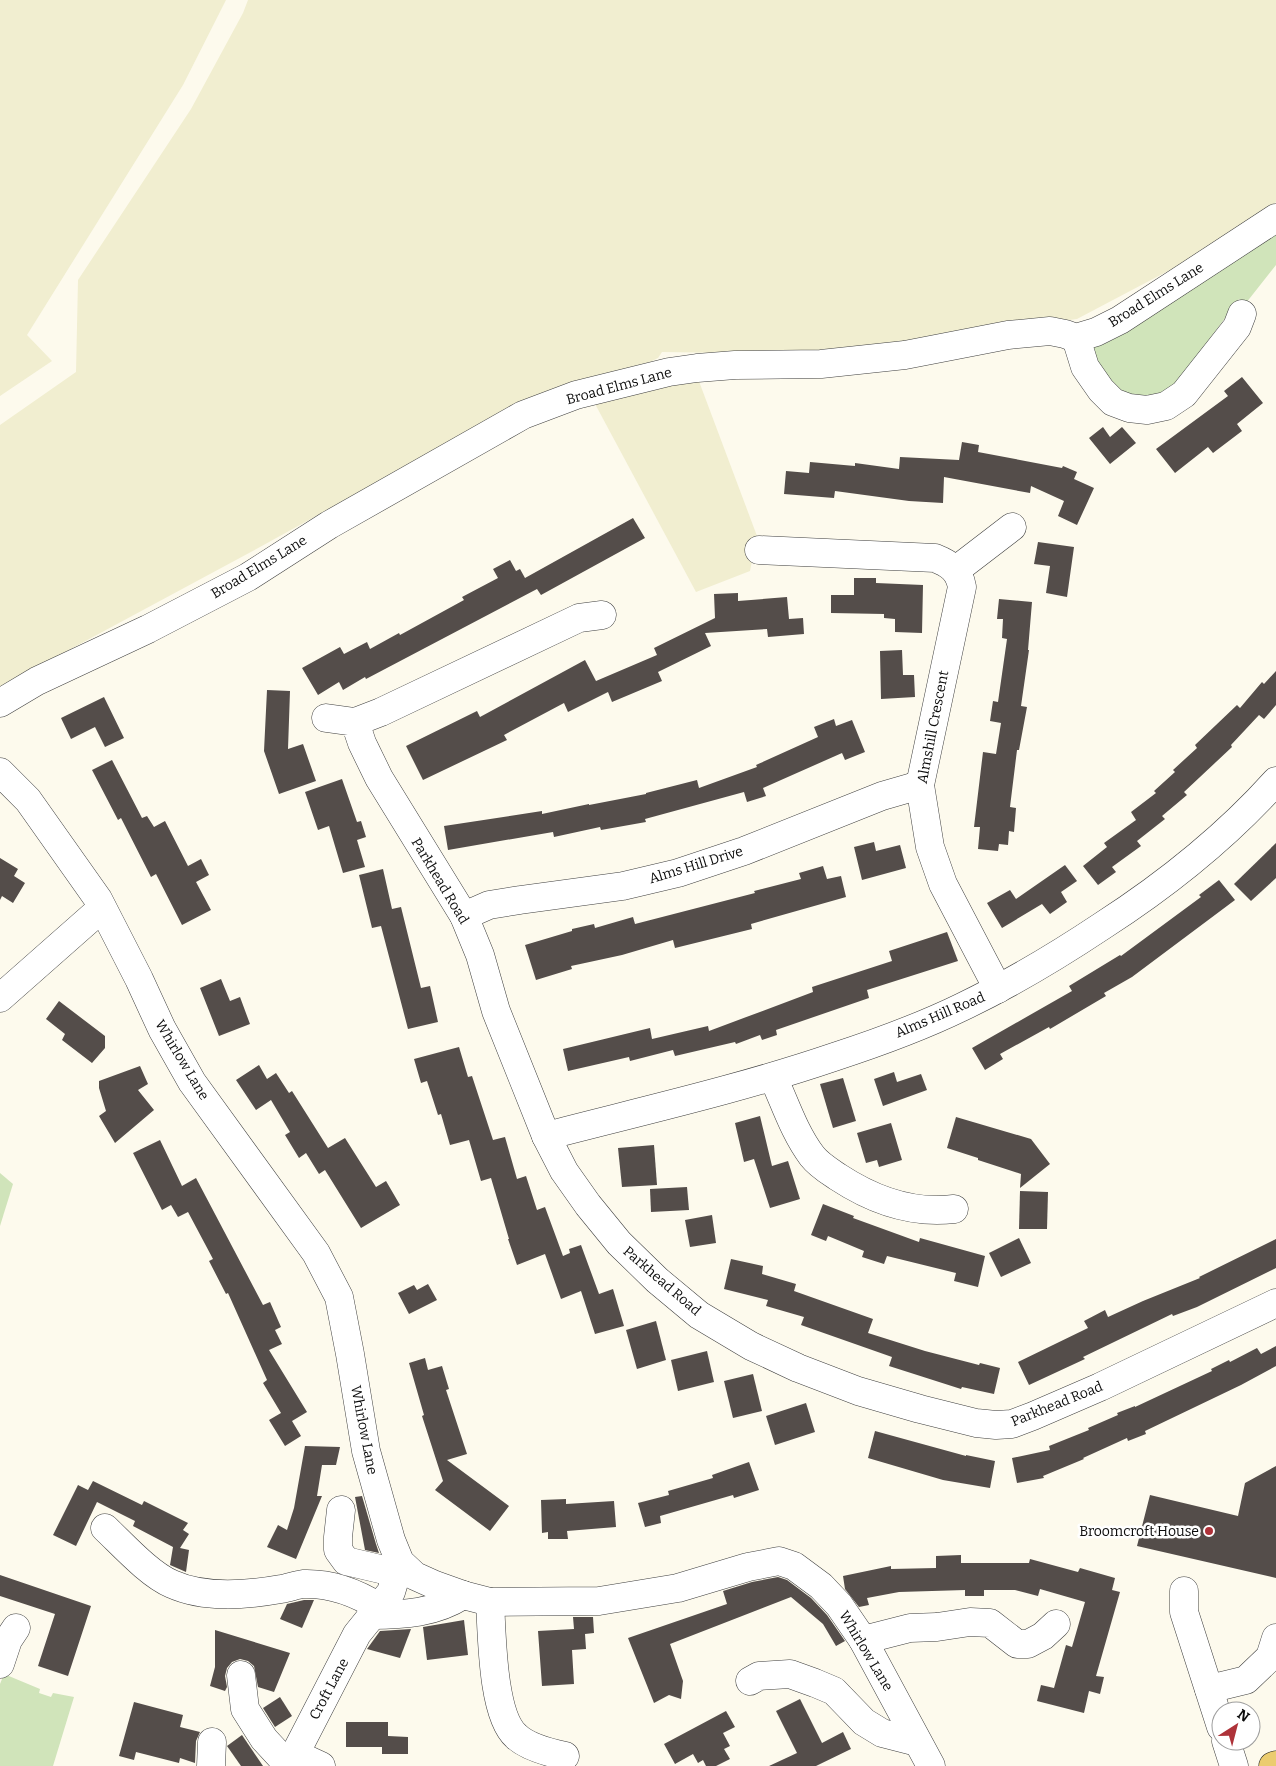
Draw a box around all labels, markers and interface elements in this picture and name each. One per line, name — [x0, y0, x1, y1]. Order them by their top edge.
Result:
street label: Broad Elms Lane — [1105, 259, 1207, 331]
street label: Broad Elms Lane — [564, 364, 674, 408]
street label: Broad Elms Lane — [208, 532, 310, 602]
street label: Almshill Crescent — [914, 669, 952, 785]
street label: Parkhead Road — [408, 835, 472, 927]
street label: Alms Hill Drive — [647, 843, 745, 887]
street label: Alms Hill Road — [893, 988, 987, 1042]
street label: Whirlow Lane — [151, 1017, 213, 1103]
street label: Parkhead Road — [620, 1243, 704, 1319]
street label: Parkhead Road — [1009, 1378, 1105, 1430]
street label: Whirlow Lane — [347, 1384, 381, 1476]
place label: Broomcroft House — [1079, 1523, 1199, 1540]
marker: Broomcroft House — [1203, 1525, 1215, 1537]
street label: Whirlow Lane — [835, 1608, 897, 1694]
street label: Croft Lane — [306, 1655, 352, 1723]
north arrow — [1211, 1701, 1261, 1751]
text: N — [1234, 1706, 1253, 1726]

